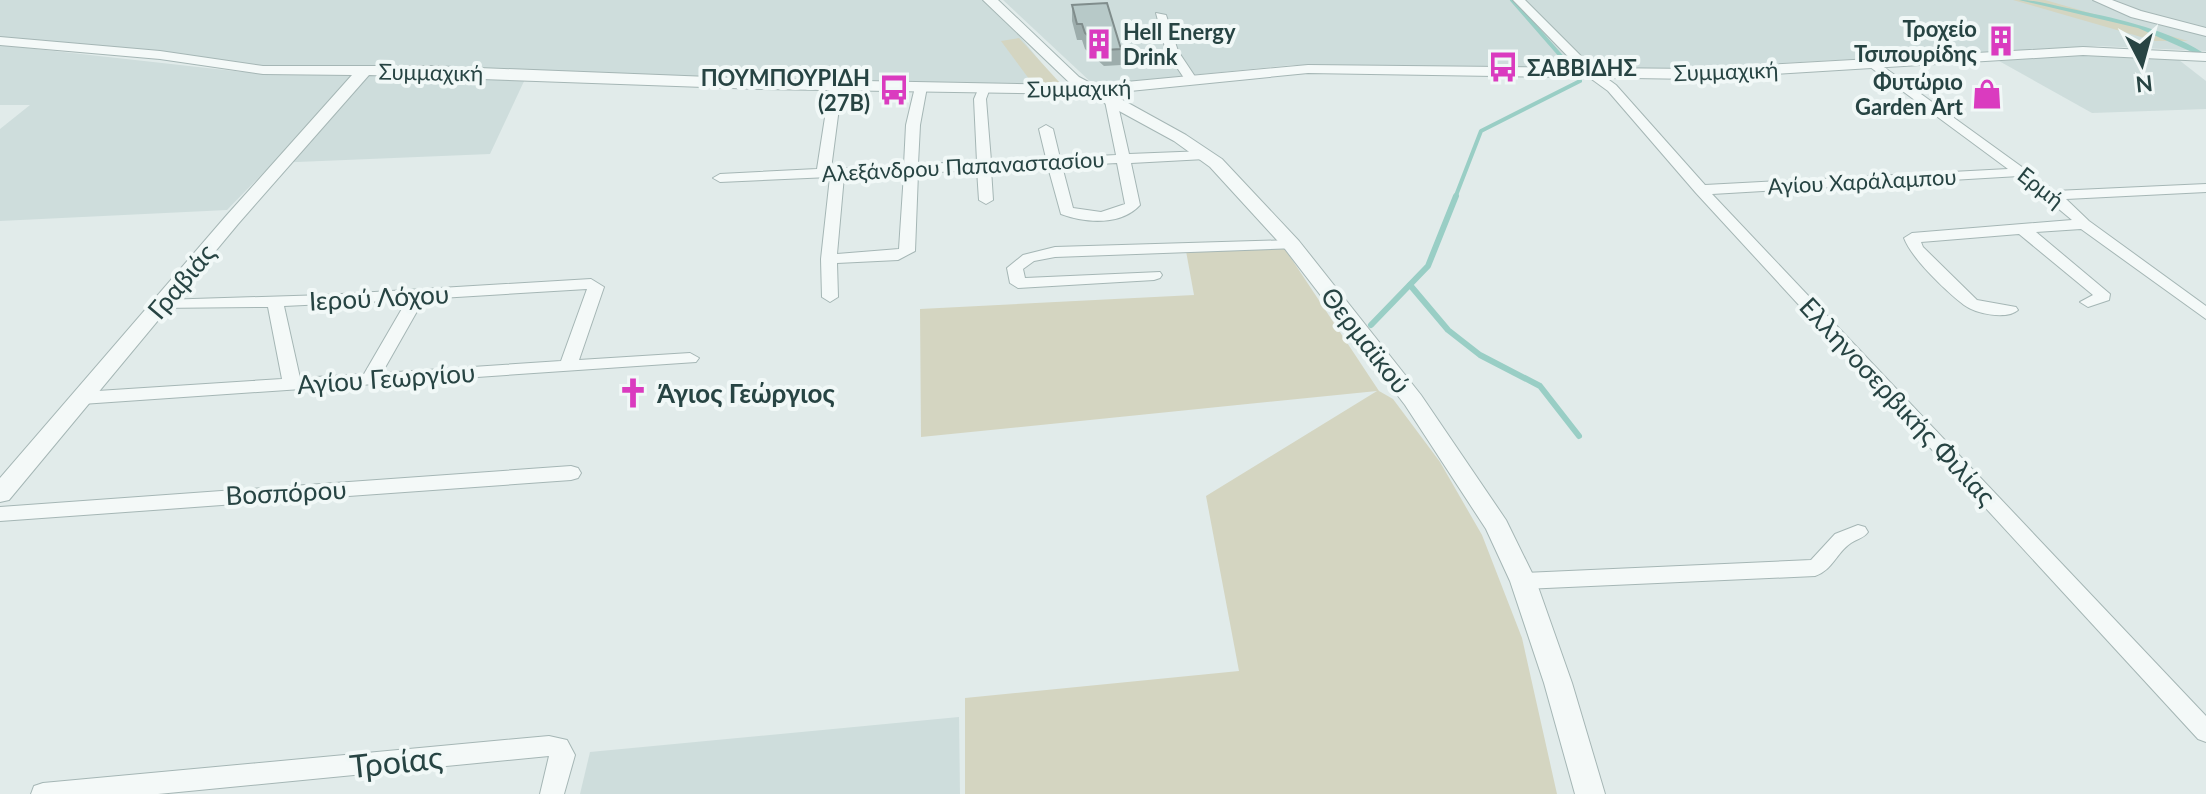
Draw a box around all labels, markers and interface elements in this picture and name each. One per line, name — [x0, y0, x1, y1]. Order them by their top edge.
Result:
place label: Τροχείο Τσιπουρίδης — [1854, 15, 1978, 67]
place label: Hell Energy Drink — [1123, 18, 1236, 70]
building icon: Τροχείο Τσιπουρίδης — [1984, 24, 2018, 58]
north arrow — [2102, 24, 2182, 104]
building icon: Hell Energy Drink — [1082, 27, 1116, 61]
bus stop icon: ΣΑΒΒΙΔΗΣ — [1486, 50, 1520, 84]
place label: ΣΑΒΒΙΔΗΣ — [1527, 54, 1637, 81]
street label: Συμμαχική — [1673, 56, 1779, 86]
street label: Συμμαχική — [378, 58, 484, 86]
place label: ΠΟΥΜΠΟΥΡΙΔΗ (27Β) — [701, 64, 870, 116]
place label: Φυτώριο Garden Art — [1855, 68, 1964, 120]
text: N — [2134, 70, 2154, 99]
bus stop icon: ΠΟΥΜΠΟΥΡΙΔΗ (27Β) — [877, 73, 911, 107]
street label: Συμμαχική — [1026, 74, 1132, 102]
shop icon: Φυτώριο Garden Art — [1970, 77, 2004, 111]
street label: Αλεξάνδρου Παπαναστασίου — [821, 145, 1105, 187]
street label: Ερμή — [2013, 161, 2069, 213]
street label: Αγίου Χαράλαμπου — [1767, 163, 1957, 199]
street label: Γραβιάς — [140, 237, 222, 325]
street label: Ιερού Λόχου — [308, 277, 450, 317]
street label: Θερμαϊκού — [1315, 280, 1417, 400]
street label: Ελληνοσερβικής Φιλίας — [1793, 290, 2003, 512]
street label: Αγίου Γεωργίου — [296, 356, 476, 400]
church icon: Άγιος Γεώργιος — [616, 376, 650, 410]
place label: Άγιος Γεώργιος — [656, 377, 835, 409]
street label: Βοσπόρου — [225, 473, 347, 511]
street label: Τροίας — [348, 737, 445, 785]

